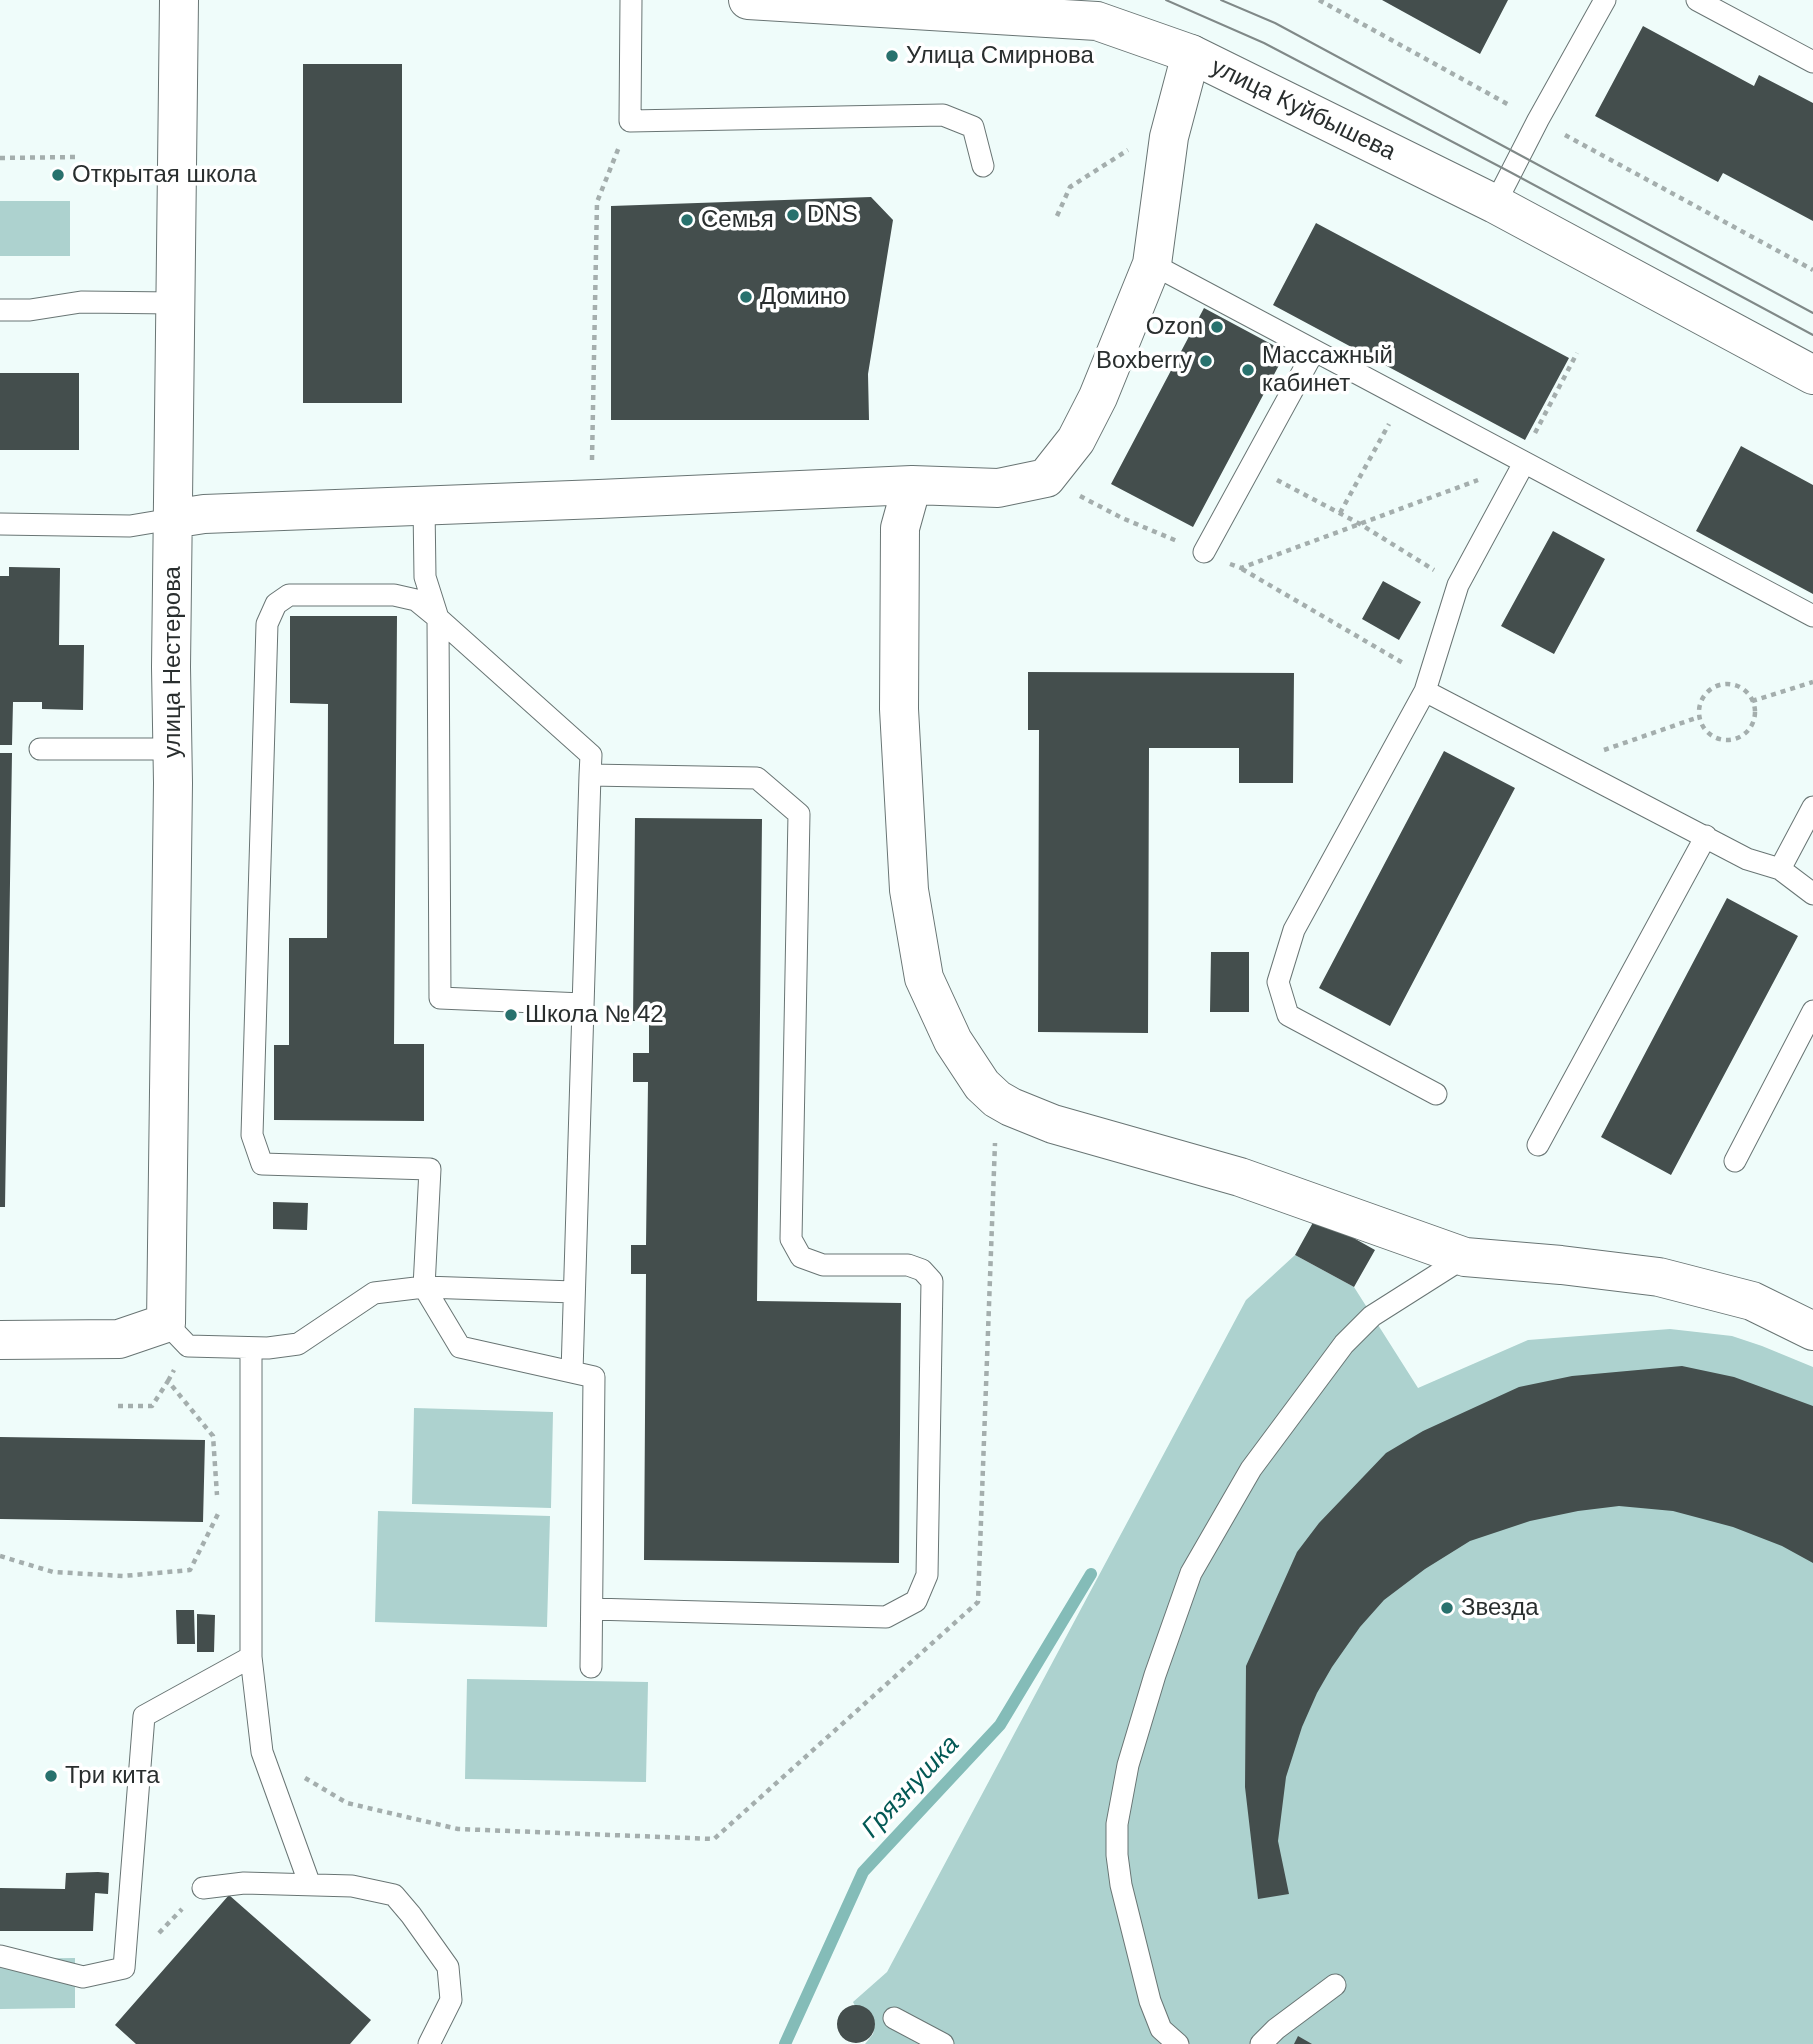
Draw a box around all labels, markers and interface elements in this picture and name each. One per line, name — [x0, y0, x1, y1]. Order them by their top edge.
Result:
place label: Улица Смирнова — [906, 42, 1094, 70]
marker: Улица Смирнова — [884, 48, 900, 64]
street label: улица Куйбышева — [1206, 53, 1400, 167]
place label: Открытая школа — [72, 161, 257, 189]
marker: Открытая школа — [50, 167, 66, 183]
place label: DNS — [807, 201, 858, 229]
place label: Семья — [701, 206, 774, 234]
marker: DNS — [785, 207, 801, 223]
marker: Семья — [679, 212, 695, 228]
place label: Домино — [760, 283, 846, 311]
marker: Домино — [738, 289, 754, 305]
place label: Ozon — [1146, 313, 1203, 341]
marker: Ozon — [1209, 319, 1225, 335]
place label: Массажный кабинет — [1262, 342, 1393, 398]
place label: Boxberry — [1096, 347, 1192, 375]
marker: Boxberry — [1198, 353, 1214, 369]
marker: Массажный кабинет — [1240, 362, 1256, 378]
street label: улица Нестерова — [159, 566, 187, 758]
place label: Школа № 42 — [525, 1001, 664, 1029]
marker: Школа № 42 — [503, 1007, 519, 1023]
place label: Звезда — [1461, 1594, 1539, 1622]
marker: Звезда — [1439, 1600, 1455, 1616]
water label: Грязнушка — [856, 1729, 966, 1845]
place label: Три кита — [65, 1762, 160, 1790]
marker: Три кита — [43, 1768, 59, 1784]

